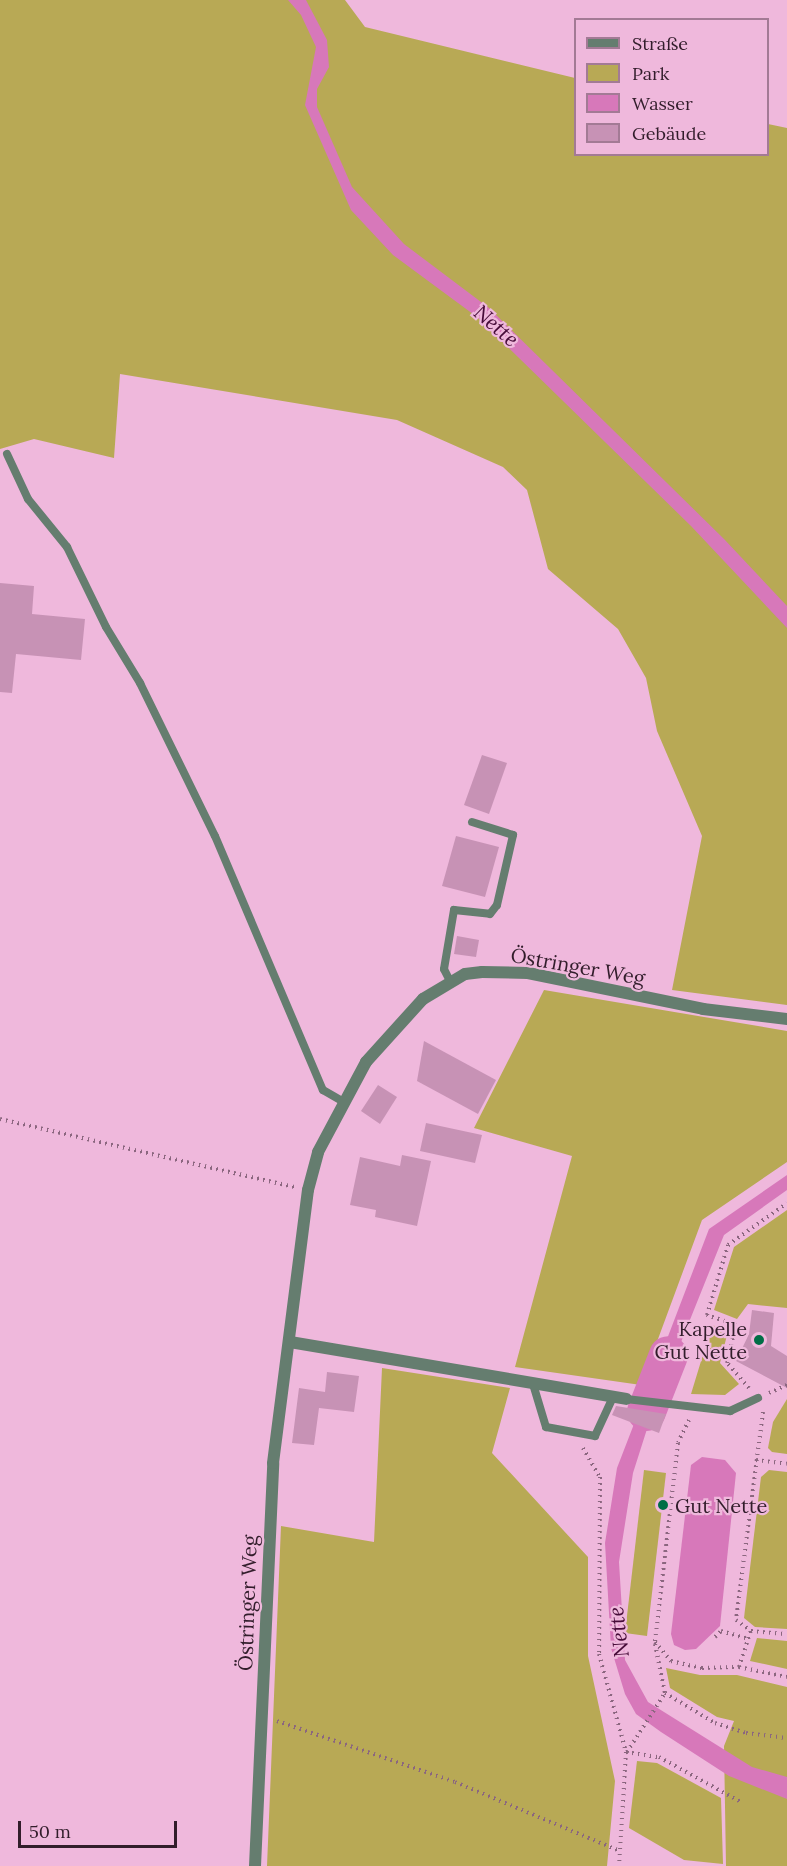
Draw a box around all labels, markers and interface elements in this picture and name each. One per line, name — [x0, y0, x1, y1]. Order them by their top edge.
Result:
legend — [574, 18, 769, 156]
text: Straße — [632, 32, 688, 55]
text: Park — [632, 62, 669, 85]
text: Wasser — [632, 92, 693, 115]
text: Gebäude — [632, 122, 706, 145]
water label: Nette — [469, 300, 523, 352]
street label: Östringer Weg — [509, 942, 647, 990]
place label: Kapelle Gut Nette — [655, 1316, 747, 1363]
marker: Kapelle Gut Nette — [752, 1333, 766, 1347]
place label: Gut Nette — [675, 1493, 767, 1517]
marker: Gut Nette — [656, 1498, 670, 1512]
street label: Östringer Weg — [233, 1535, 261, 1671]
water label: Nette — [603, 1605, 635, 1659]
scale bar — [21, 1809, 180, 1847]
text: 50 m — [29, 1820, 71, 1843]

